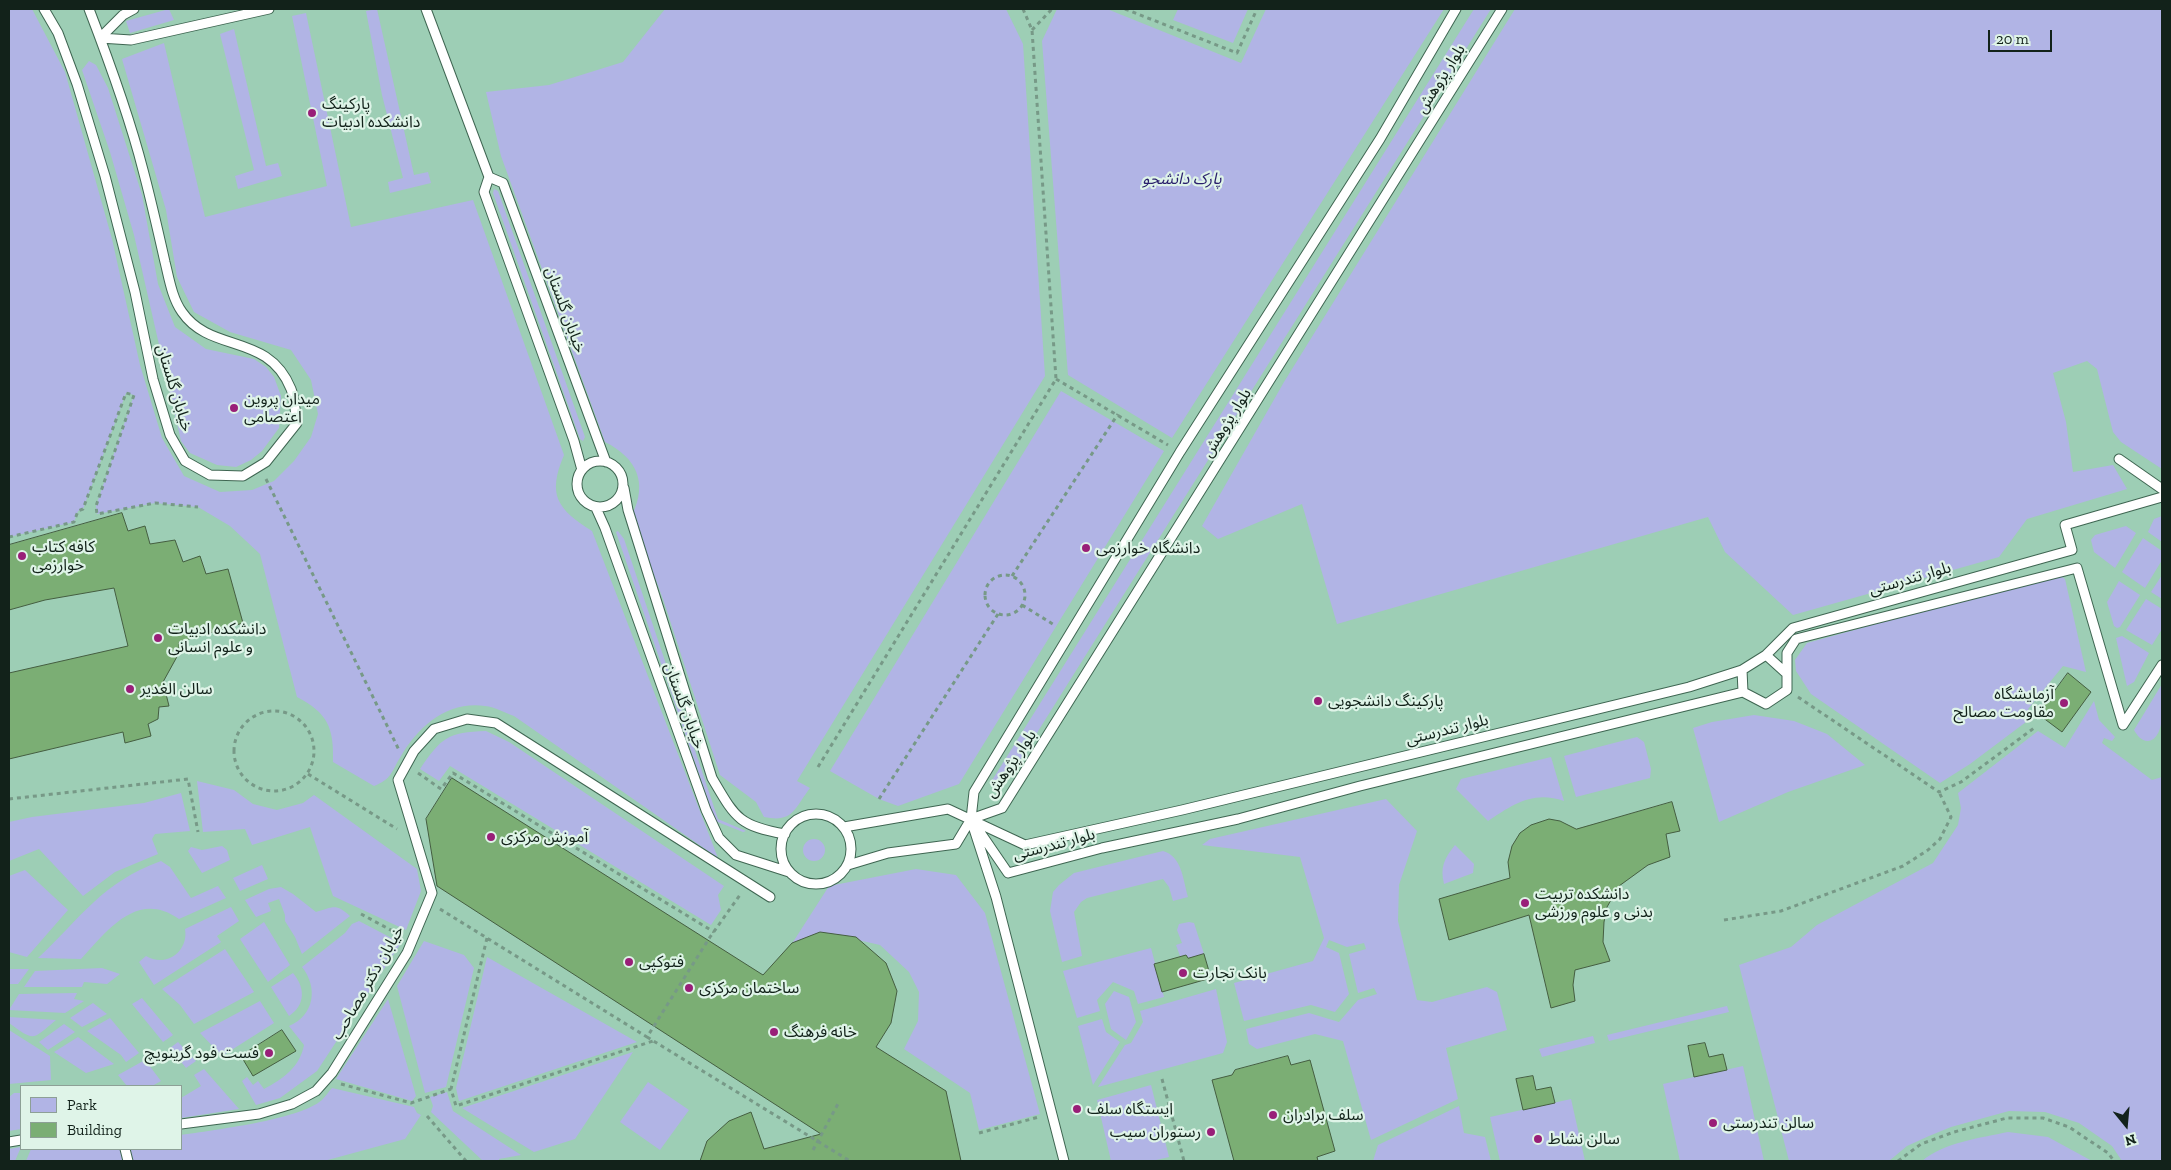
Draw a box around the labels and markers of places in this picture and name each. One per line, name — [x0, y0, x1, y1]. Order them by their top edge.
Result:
place label: پارکینگ دانشکده ادبیات — [322, 94, 420, 132]
marker: پارکینگ دانشکده ادبیات — [306, 107, 318, 119]
place label: میدان پروین اعتصامی — [244, 389, 320, 427]
marker: میدان پروین اعتصامی — [228, 402, 240, 414]
place label: کافه کتاب خوارزمی — [32, 537, 95, 575]
place label: دانشگاه خوارزمی — [1096, 538, 1200, 558]
marker: دانشگاه خوارزمی — [1080, 542, 1092, 554]
marker: کافه کتاب خوارزمی — [16, 550, 28, 562]
place label: دانشکده ادبیات و علوم انسانی — [168, 619, 266, 657]
marker: دانشکده ادبیات و علوم انسانی — [152, 632, 164, 644]
place label: سالن الغدیر — [140, 679, 213, 699]
marker: سالن الغدیر — [124, 683, 136, 695]
place label: آزمایشگاه مقاومت مصالح — [1954, 684, 2054, 722]
place label: پارکینگ دانشجویی — [1328, 691, 1444, 711]
marker: پارکینگ دانشجویی — [1312, 695, 1324, 707]
marker: آزمایشگاه مقاومت مصالح — [2058, 697, 2070, 709]
place label: آموزش مرکزی — [501, 827, 588, 847]
marker: آموزش مرکزی — [485, 831, 497, 843]
place label: دانشکده تربیت بدنی و علوم ورزشی — [1535, 884, 1653, 922]
marker: دانشکده تربیت بدنی و علوم ورزشی — [1519, 897, 1531, 909]
place label: فتوکپی — [639, 952, 684, 972]
marker: فتوکپی — [623, 956, 635, 968]
place label: بانک تجارت — [1193, 963, 1267, 983]
marker: بانک تجارت — [1177, 967, 1189, 979]
place label: ساختمان مرکزی — [699, 978, 799, 998]
marker: ساختمان مرکزی — [683, 982, 695, 994]
place label: خانه فرهنگ — [784, 1022, 857, 1042]
marker: خانه فرهنگ — [768, 1026, 780, 1038]
place label: فست فود گرینویچ — [145, 1043, 259, 1063]
marker: فست فود گرینویچ — [263, 1047, 275, 1059]
place label: ایستگاه سلف — [1087, 1099, 1173, 1119]
marker: ایستگاه سلف — [1071, 1103, 1083, 1115]
place label: سلف برادران — [1283, 1105, 1363, 1125]
marker: سلف برادران — [1267, 1109, 1279, 1121]
place label: سالن تندرستی — [1723, 1113, 1814, 1133]
marker: سالن تندرستی — [1707, 1117, 1719, 1129]
place label: رستوران سیب — [1110, 1122, 1201, 1142]
marker: رستوران سیب — [1205, 1126, 1217, 1138]
place label: سالن نشاط — [1548, 1129, 1620, 1149]
marker: سالن نشاط — [1532, 1133, 1544, 1145]

